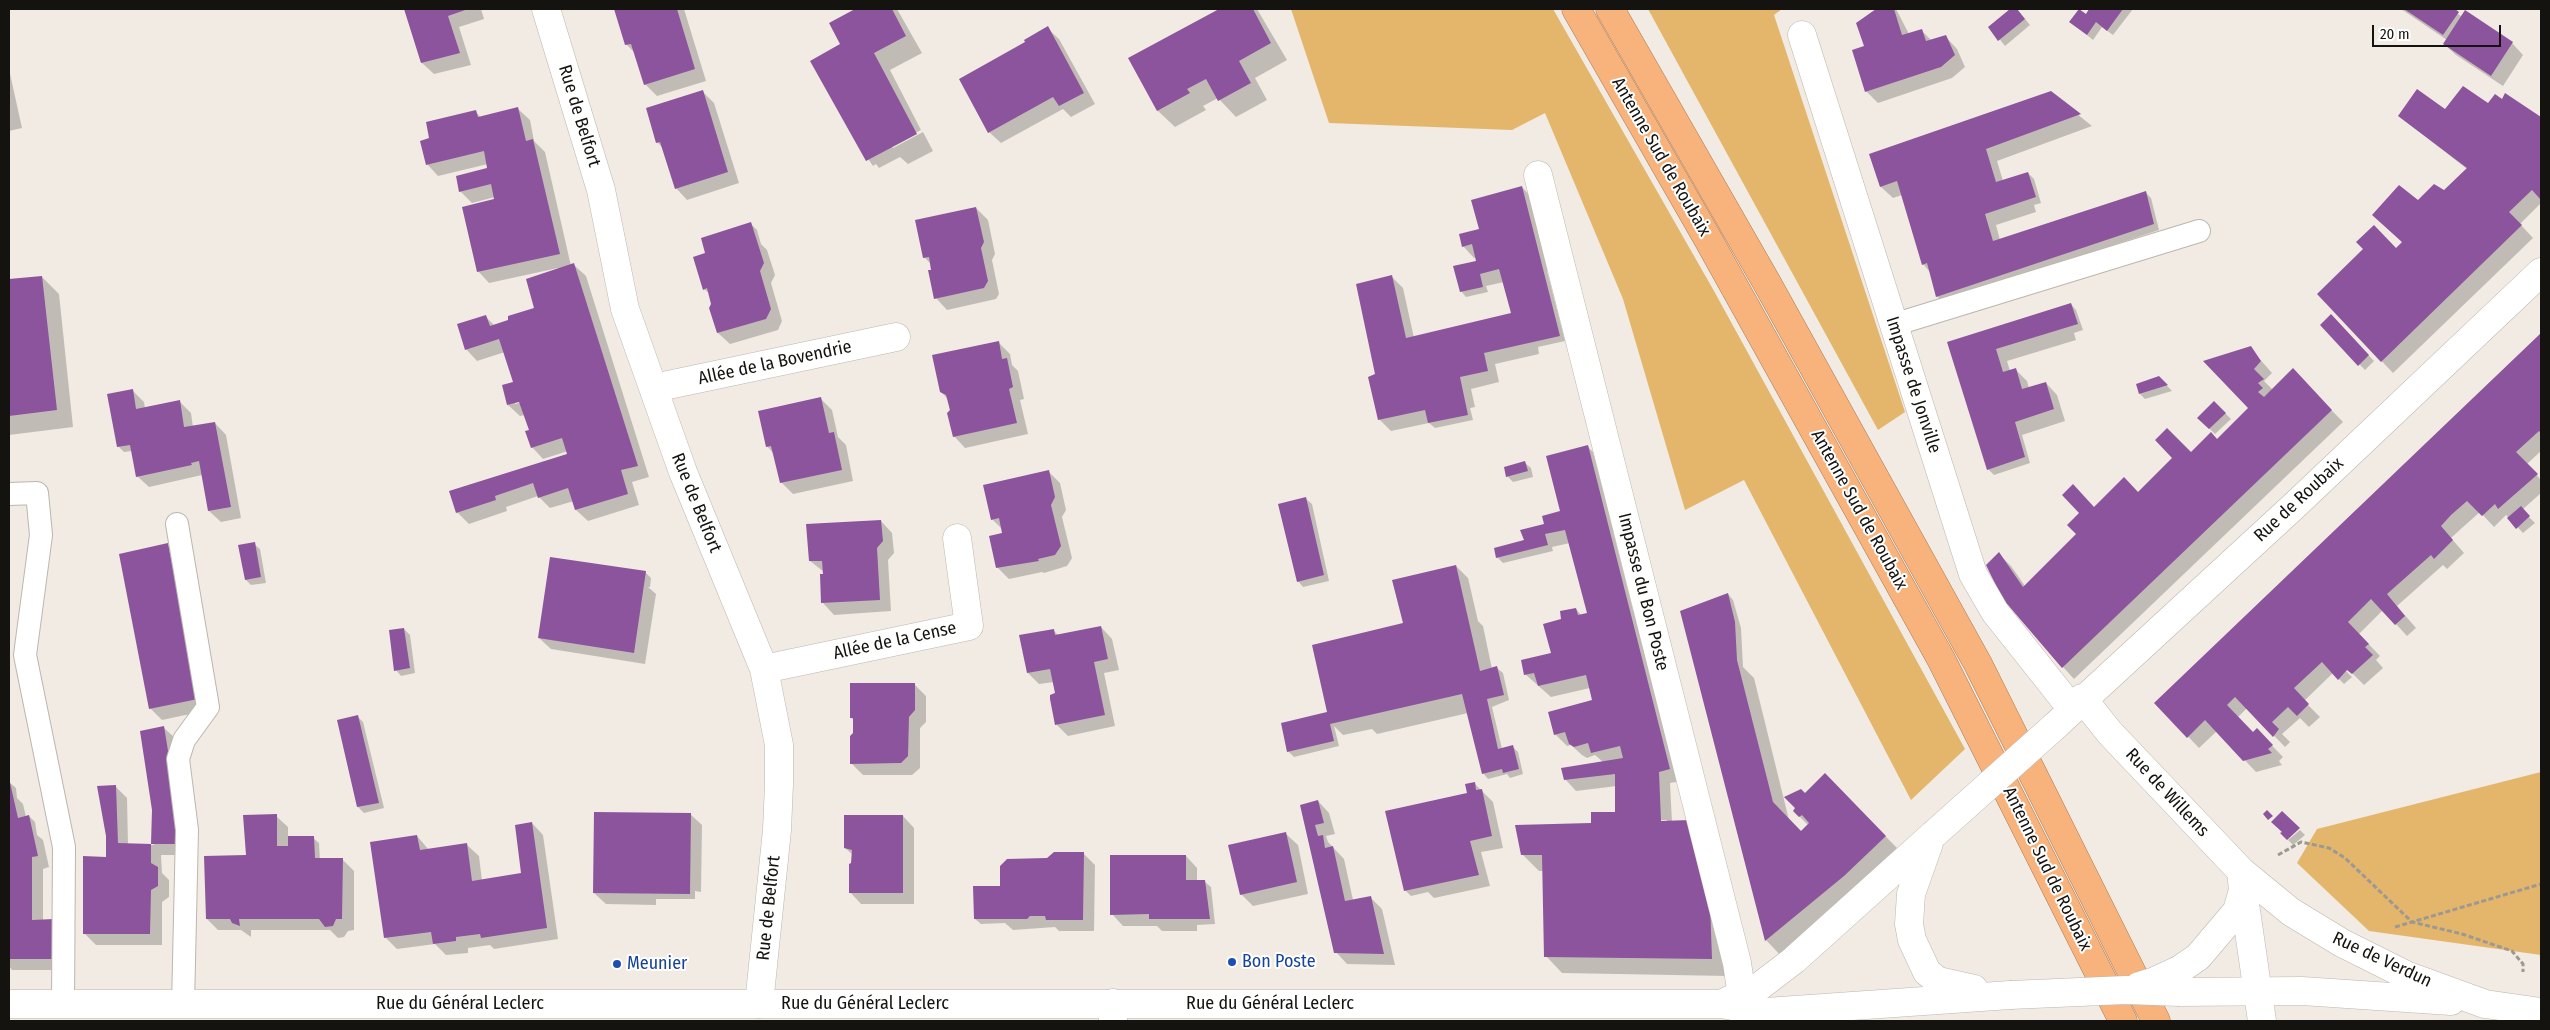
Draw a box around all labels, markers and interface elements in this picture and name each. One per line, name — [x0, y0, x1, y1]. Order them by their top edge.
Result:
scale bar — [2375, 15, 2504, 47]
text: 20 m — [2380, 25, 2410, 43]
street label: Rue de Belfort — [553, 62, 605, 170]
street label: Antenne Sud de Roubaix — [1607, 74, 1715, 240]
street label: Impasse de Jonville — [1881, 314, 1945, 456]
street label: Allée de la Bovendrie — [696, 336, 854, 390]
street label: Antenne Sud de Roubaix — [1806, 426, 1912, 594]
street label: Rue de Belfort — [666, 450, 726, 556]
street label: Rue de Roubaix — [2250, 453, 2348, 547]
street label: Impasse du Bon Poste — [1613, 511, 1673, 673]
street label: Allée de la Cense — [832, 617, 958, 665]
street label: Rue de Willems — [2121, 744, 2213, 842]
street label: Antenne Sud de Roubaix — [1998, 784, 2096, 954]
street label: Rue de Belfort — [753, 854, 785, 962]
street label: Rue de Verdun — [2329, 928, 2435, 992]
place label: Bon Poste — [1242, 951, 1316, 973]
place label: Meunier — [627, 953, 687, 975]
marker: Bon Poste — [1226, 956, 1238, 968]
marker: Meunier — [611, 958, 623, 970]
street label: Rue du Général Leclerc — [376, 993, 544, 1015]
street label: Rue du Général Leclerc — [781, 993, 949, 1015]
street label: Rue du Général Leclerc — [1186, 993, 1354, 1015]

